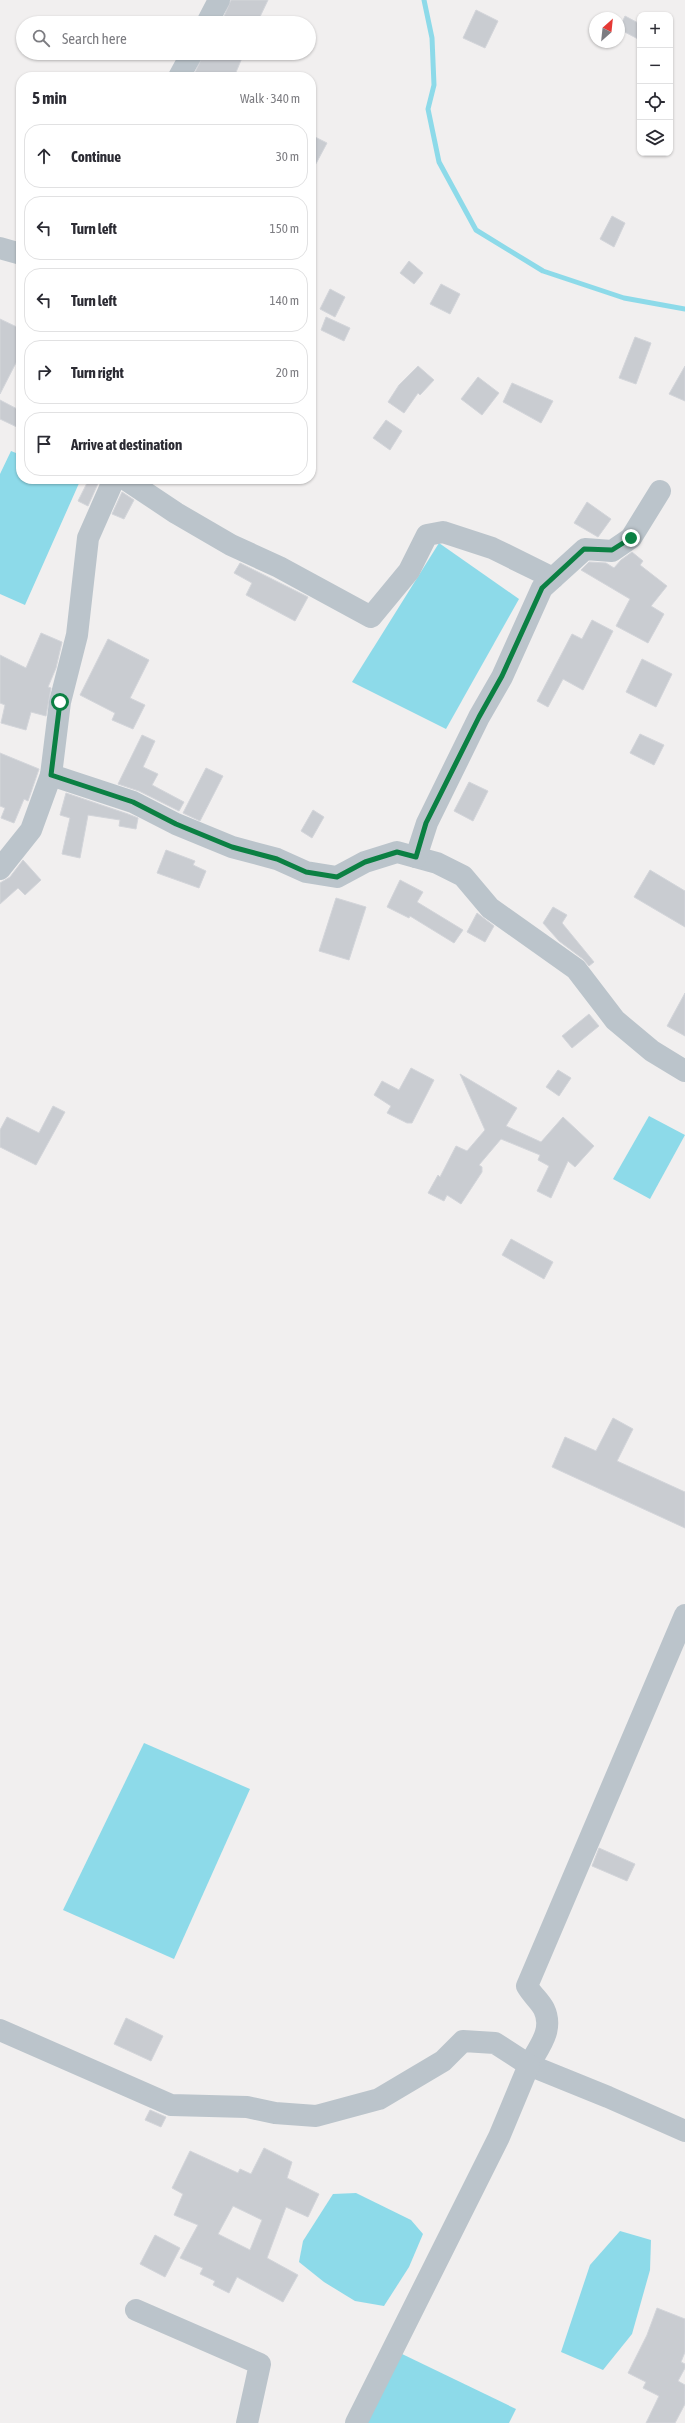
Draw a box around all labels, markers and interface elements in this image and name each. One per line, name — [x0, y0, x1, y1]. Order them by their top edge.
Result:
north arrow — [589, 12, 625, 48]
map controls — [637, 12, 673, 156]
button: + — [637, 12, 673, 48]
search box — [16, 16, 316, 60]
icon: search — [30, 27, 52, 49]
text: Search here — [62, 30, 127, 47]
button: − — [637, 48, 673, 84]
button: locate — [637, 84, 673, 120]
text: 5 min — [32, 88, 67, 108]
text: Walk · 340 m — [240, 91, 300, 106]
button: layers — [637, 120, 673, 156]
icon: ahead — [33, 145, 55, 167]
text: Continue — [71, 148, 121, 165]
text: 30 m — [276, 149, 299, 164]
icon: left — [33, 217, 55, 239]
text: Turn left — [71, 220, 117, 237]
text: 150 m — [270, 221, 299, 236]
icon: left — [33, 289, 55, 311]
text: Turn left — [71, 292, 117, 309]
text: 140 m — [270, 293, 299, 308]
icon: right — [33, 361, 55, 383]
text: Turn right — [71, 364, 124, 381]
text: 20 m — [276, 365, 299, 380]
icon: arrive — [33, 433, 55, 455]
text: Arrive at destination — [71, 436, 182, 453]
route end — [622, 529, 640, 547]
route start — [51, 693, 69, 711]

